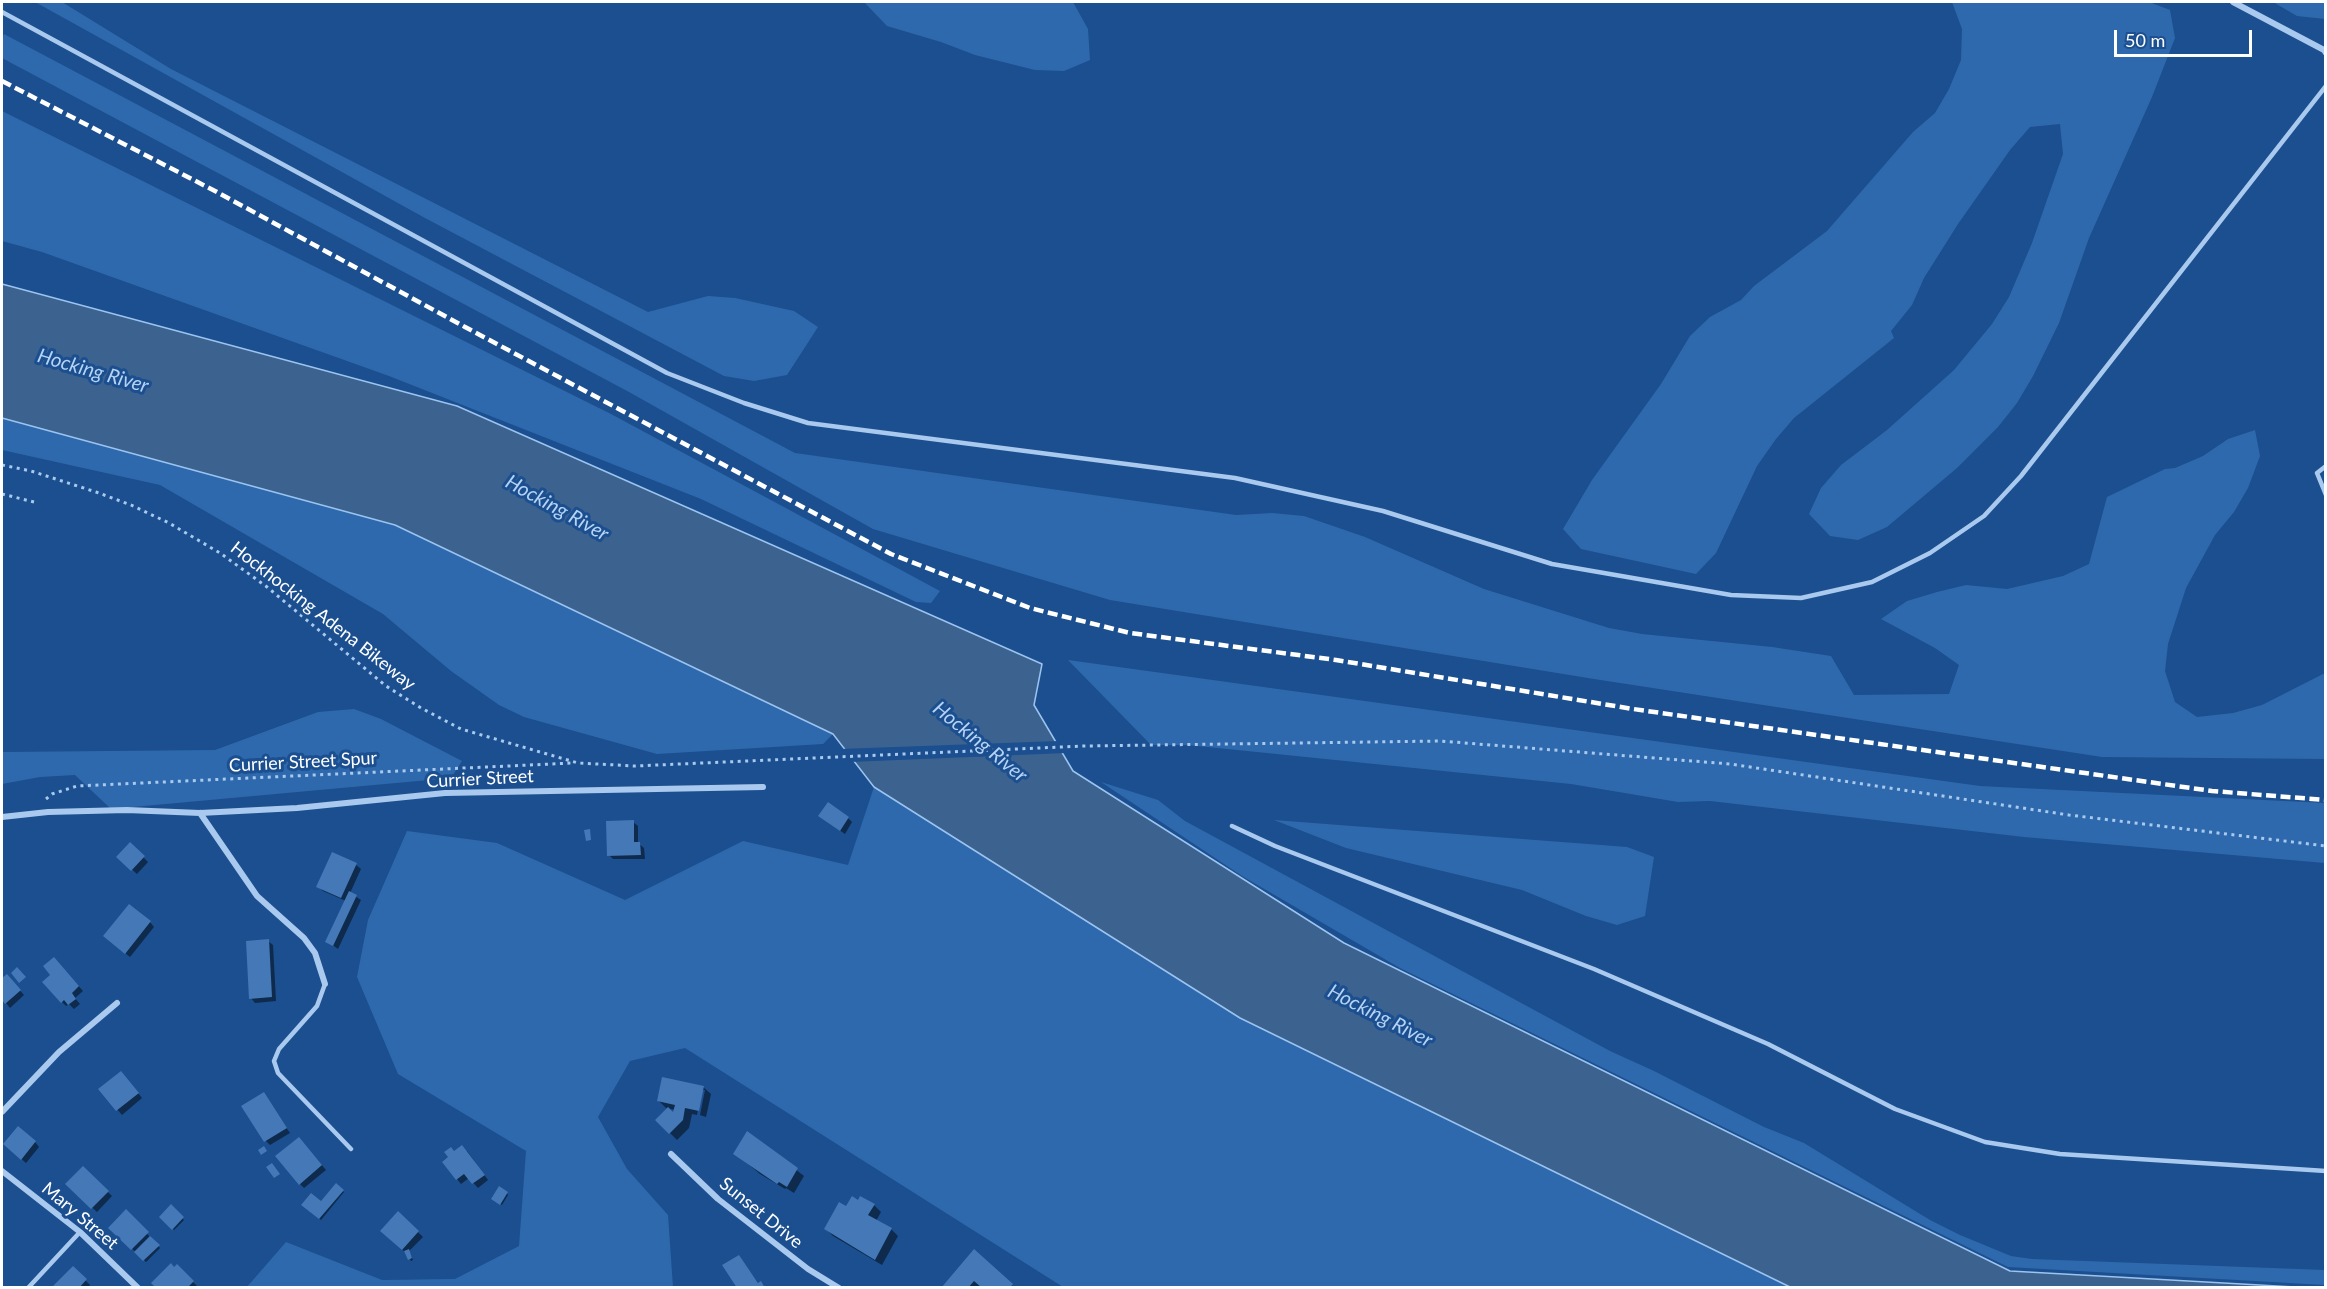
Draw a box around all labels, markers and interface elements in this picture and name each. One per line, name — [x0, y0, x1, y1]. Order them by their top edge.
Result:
scale bar — [2117, 18, 2255, 56]
text: 50 m — [2125, 29, 2165, 51]
water label: Hocking River — [35, 344, 151, 398]
water label: Hocking River — [501, 470, 613, 546]
street label: Hockhocking Adena Bikeway — [226, 537, 420, 695]
water label: Hocking River — [928, 697, 1032, 787]
street label: Currier Street Spur — [228, 747, 378, 777]
street label: Currier Street — [426, 765, 534, 793]
water label: Hocking River — [1324, 979, 1436, 1053]
street label: Sunset Drive — [715, 1173, 807, 1253]
street label: Mary Street — [37, 1178, 123, 1254]

